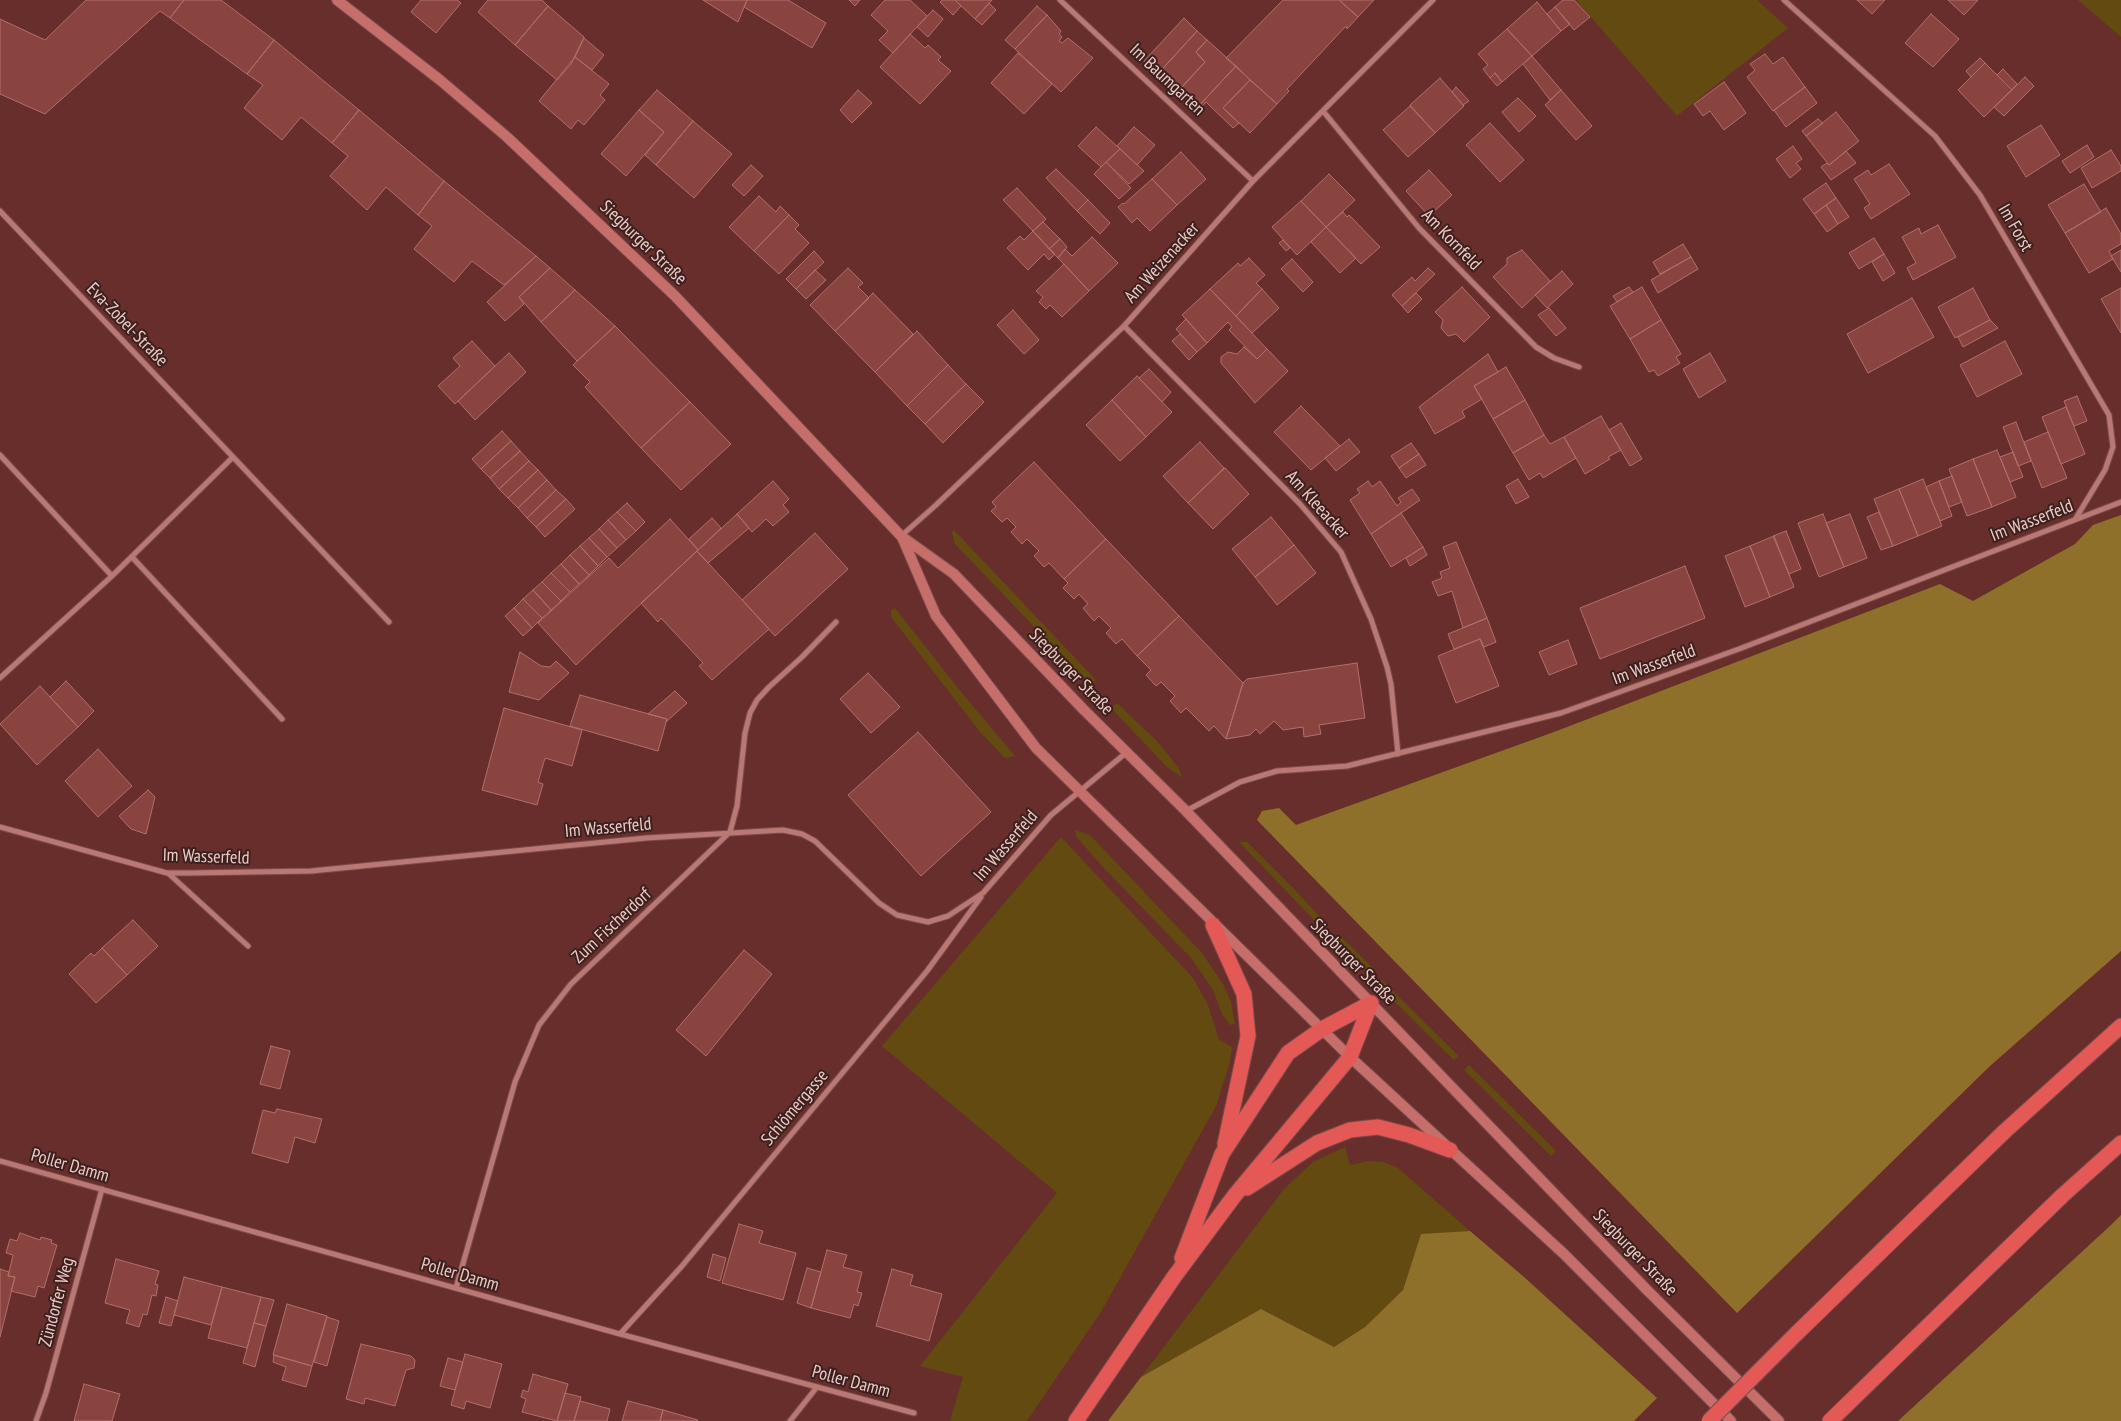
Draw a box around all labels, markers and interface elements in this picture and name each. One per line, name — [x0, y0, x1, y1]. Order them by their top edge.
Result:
street label: Im Baumgarten — [1125, 40, 1209, 120]
street label: Siegburger Straße — [595, 196, 691, 290]
street label: Im Forst — [1993, 201, 2037, 255]
street label: Am Kornfeld — [1417, 205, 1485, 275]
street label: Am Weizenacker — [1120, 218, 1204, 308]
street label: Eva-Zobel-Straße — [82, 279, 172, 371]
street label: Am Kleeacker — [1281, 466, 1353, 544]
street label: Im Wasserfeld — [1988, 495, 2076, 547]
street label: Siegburger Straße — [1024, 624, 1118, 720]
street label: Im Wasserfeld — [1610, 640, 1698, 690]
street label: Im Wasserfeld — [969, 806, 1043, 886]
street label: Im Wasserfeld — [564, 813, 652, 843]
street label: Im Wasserfeld — [162, 845, 250, 869]
street label: Zum Fischerdorf — [568, 884, 656, 968]
street label: Siegburger Straße — [1306, 915, 1400, 1009]
street label: Schlömergasse — [757, 1066, 833, 1150]
street label: Poller Damm — [29, 1145, 111, 1187]
street label: Siegburger Straße — [1588, 1205, 1682, 1301]
street label: Poller Damm — [419, 1254, 501, 1296]
street label: Zündorfer Weg — [35, 1255, 79, 1349]
street label: Poller Damm — [810, 1361, 892, 1403]

